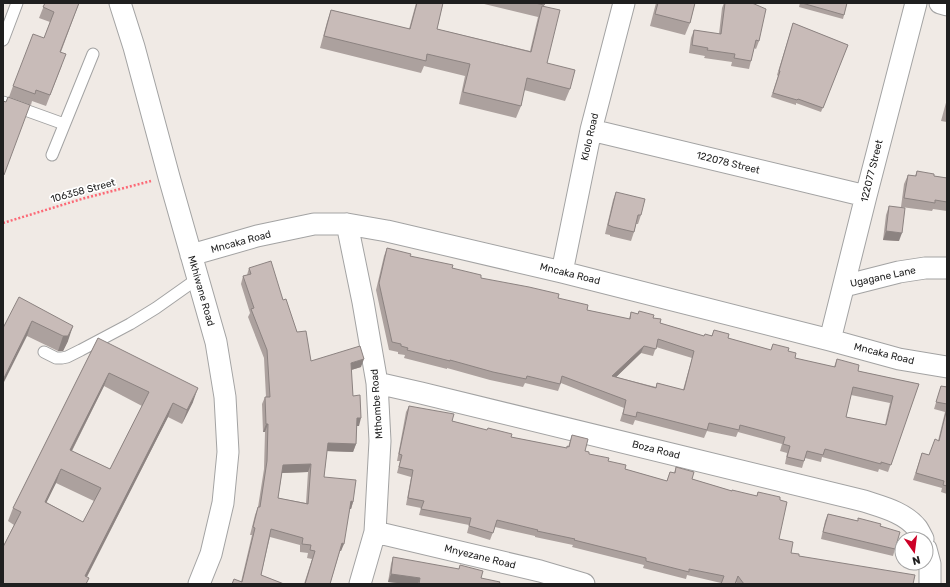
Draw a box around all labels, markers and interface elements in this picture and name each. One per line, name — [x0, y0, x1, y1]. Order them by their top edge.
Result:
street label: Klolo Road — [579, 112, 601, 162]
street label: 122077 Street — [858, 138, 886, 204]
street label: 122078 Street — [695, 149, 761, 177]
street label: 106358 Street — [49, 177, 117, 205]
street label: Mncaka Road — [210, 228, 272, 256]
street label: Mkhiwane Road — [185, 254, 217, 328]
street label: Mncaka Road — [539, 261, 601, 287]
street label: Ugagane Lane — [849, 264, 917, 290]
street label: Mncaka Road — [853, 341, 915, 367]
street label: Mthombe Road — [369, 368, 385, 439]
street label: Boza Road — [631, 438, 681, 462]
north arrow — [894, 531, 934, 571]
street label: Mnyezane Road — [443, 542, 517, 572]
text: N — [911, 553, 922, 568]

